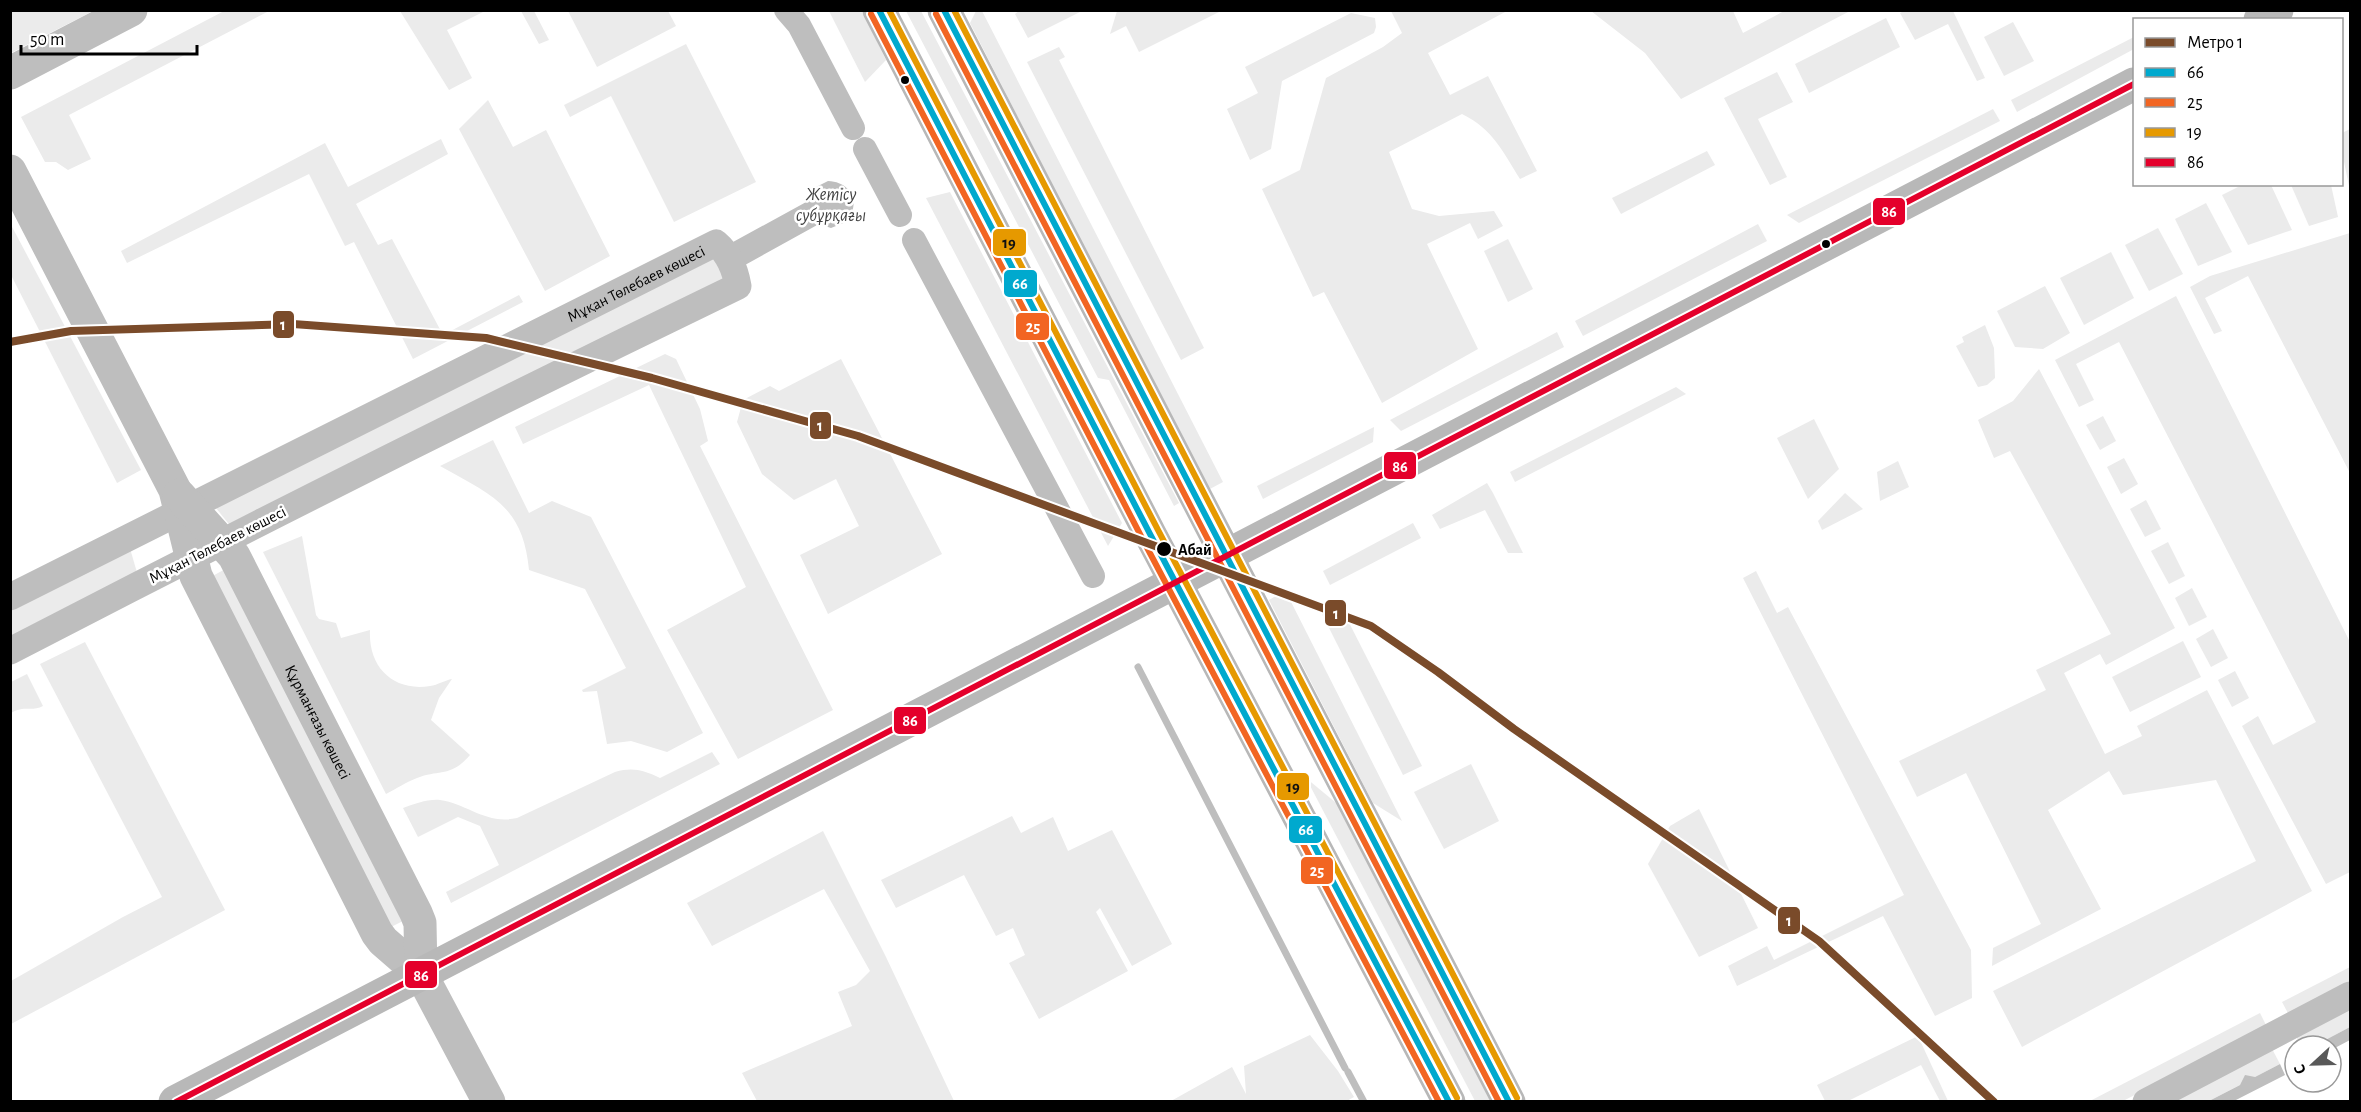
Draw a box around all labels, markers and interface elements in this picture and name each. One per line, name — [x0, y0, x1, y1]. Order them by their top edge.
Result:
scale bar — [21, 18, 196, 56]
legend — [2133, 18, 2343, 186]
text: 50 m — [30, 31, 64, 49]
text: Метро 1 — [2187, 34, 2243, 52]
text: 66 — [2187, 64, 2204, 82]
unlabelled marker — [899, 74, 911, 86]
text: 25 — [2187, 94, 2203, 112]
text: 19 — [2187, 124, 2202, 142]
text: 86 — [2187, 154, 2204, 172]
water label: Жетісу субұрқағы — [796, 186, 866, 225]
line badge: 86 — [1872, 197, 1906, 226]
text: 86 — [1881, 204, 1897, 220]
line badge: 19 — [992, 228, 1027, 257]
text: 19 — [1002, 235, 1016, 251]
unlabelled marker — [1820, 238, 1832, 250]
street label: Мұқан Төлебаев көшесі — [565, 243, 708, 325]
line badge: 66 — [1003, 269, 1038, 298]
text: 66 — [1012, 276, 1028, 292]
line badge: 1 — [272, 310, 295, 339]
line badge: 25 — [1015, 312, 1050, 341]
text: 1 — [280, 317, 286, 333]
text: 25 — [1026, 319, 1040, 335]
line badge: 1 — [809, 411, 832, 440]
text: 1 — [817, 418, 823, 434]
line badge: 86 — [1383, 451, 1417, 480]
text: 86 — [1392, 459, 1408, 475]
street label: Мұқан Төлебаев көшесі — [146, 503, 289, 586]
marker: Абай — [1155, 540, 1173, 558]
place label: Абай — [1178, 542, 1212, 558]
line badge: 1 — [1324, 599, 1347, 627]
text: 1 — [1333, 606, 1339, 622]
street label: Құрманғазы көшесі — [282, 662, 353, 782]
line badge: 86 — [893, 706, 927, 735]
text: 86 — [902, 713, 918, 729]
line badge: 19 — [1276, 772, 1310, 801]
text: 19 — [1286, 779, 1300, 795]
line badge: 66 — [1288, 815, 1323, 844]
text: 66 — [1298, 822, 1314, 838]
line badge: 25 — [1300, 856, 1334, 885]
text: 25 — [1310, 863, 1324, 879]
line badge: 1 — [1777, 906, 1801, 935]
text: 1 — [1786, 913, 1792, 929]
line badge: 86 — [404, 960, 438, 989]
text: 86 — [413, 968, 429, 984]
north arrow — [2283, 1034, 2343, 1094]
text: С — [2291, 1062, 2309, 1076]

